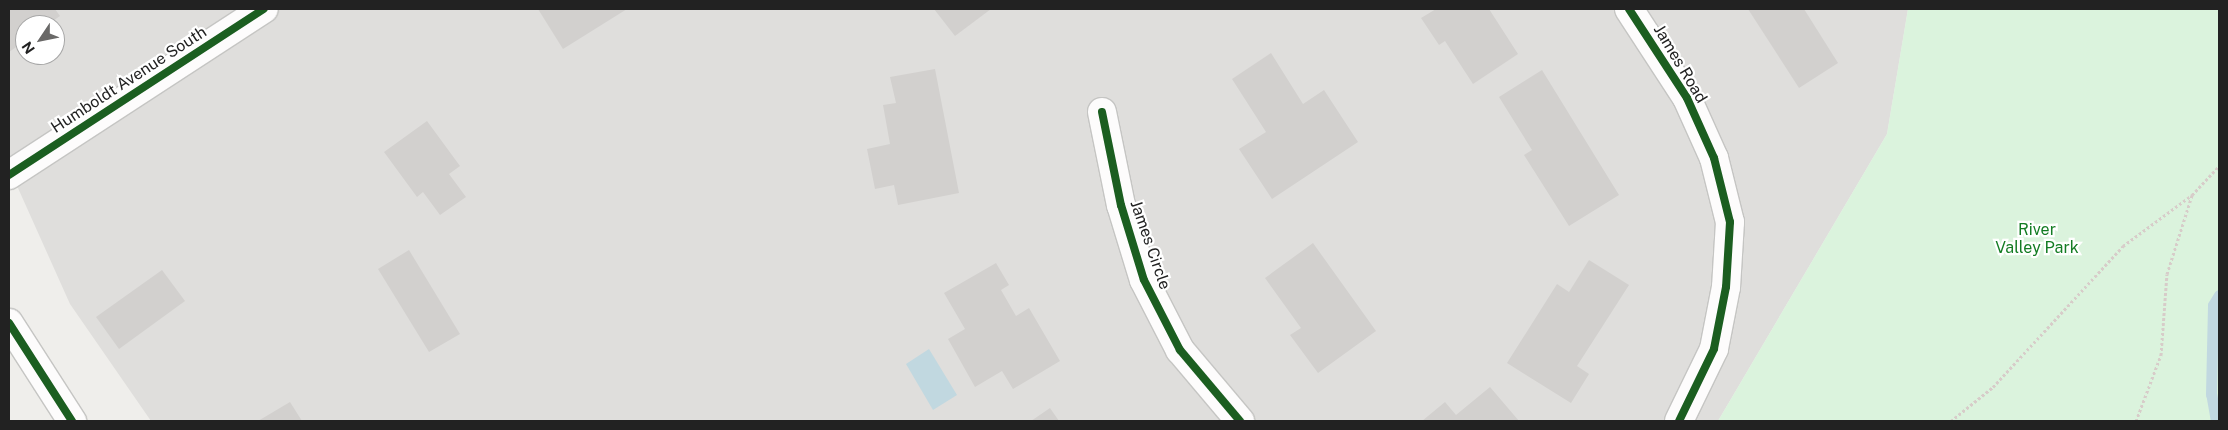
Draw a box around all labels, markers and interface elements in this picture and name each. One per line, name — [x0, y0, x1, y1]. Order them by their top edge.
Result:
north arrow — [15, 15, 65, 65]
street label: James Road — [1649, 21, 1711, 107]
street label: Humboldt Avenue South — [48, 23, 210, 137]
text: N — [19, 39, 38, 57]
street label: James Circle — [1126, 198, 1174, 292]
park label: River Valley Park — [1995, 220, 2079, 258]

